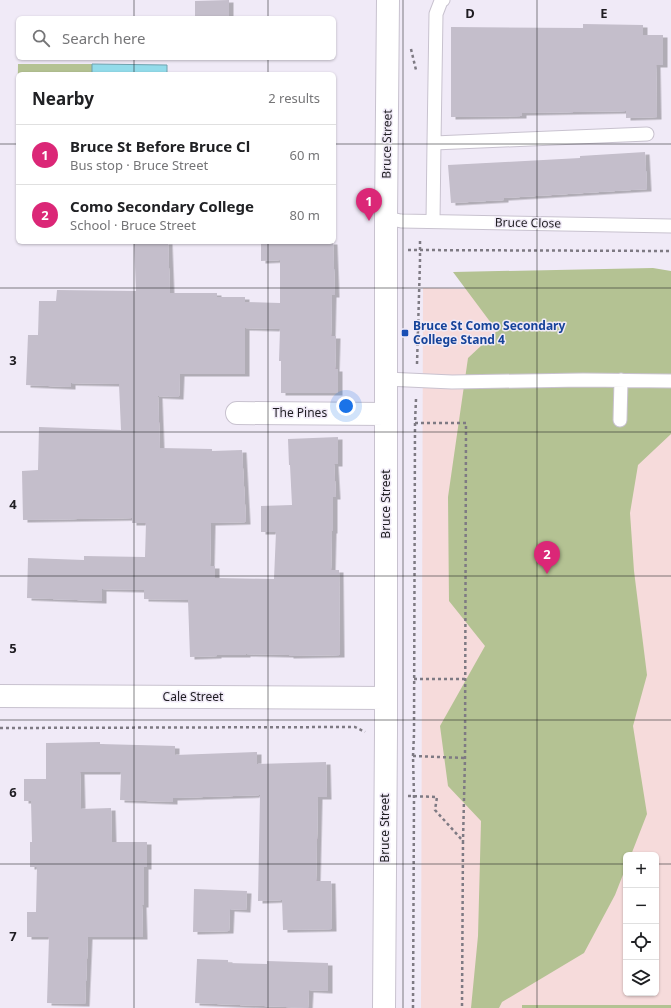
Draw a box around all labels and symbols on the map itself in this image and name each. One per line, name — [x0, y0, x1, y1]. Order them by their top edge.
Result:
text: D — [465, 4, 475, 22]
text: E — [600, 4, 608, 22]
street label: Bruce Street — [377, 109, 396, 179]
pin: 1 — [356, 188, 382, 221]
street label: Bruce Close — [495, 213, 562, 232]
place label: Bruce St Como Secondary College Stand 4 — [413, 317, 565, 348]
marker: Bruce St Como Secondary College Stand 4 — [400, 328, 410, 338]
text: 3 — [9, 351, 17, 369]
your location — [336, 396, 356, 416]
street label: The Pines — [273, 404, 327, 421]
street label: Bruce Street — [377, 469, 394, 539]
text: 4 — [9, 495, 17, 513]
pin: 2 — [534, 541, 560, 574]
text: 5 — [9, 639, 17, 657]
street label: Cale Street — [163, 688, 224, 705]
text: 6 — [9, 783, 17, 801]
street label: Bruce Street — [376, 793, 393, 863]
text: 7 — [9, 927, 17, 945]

